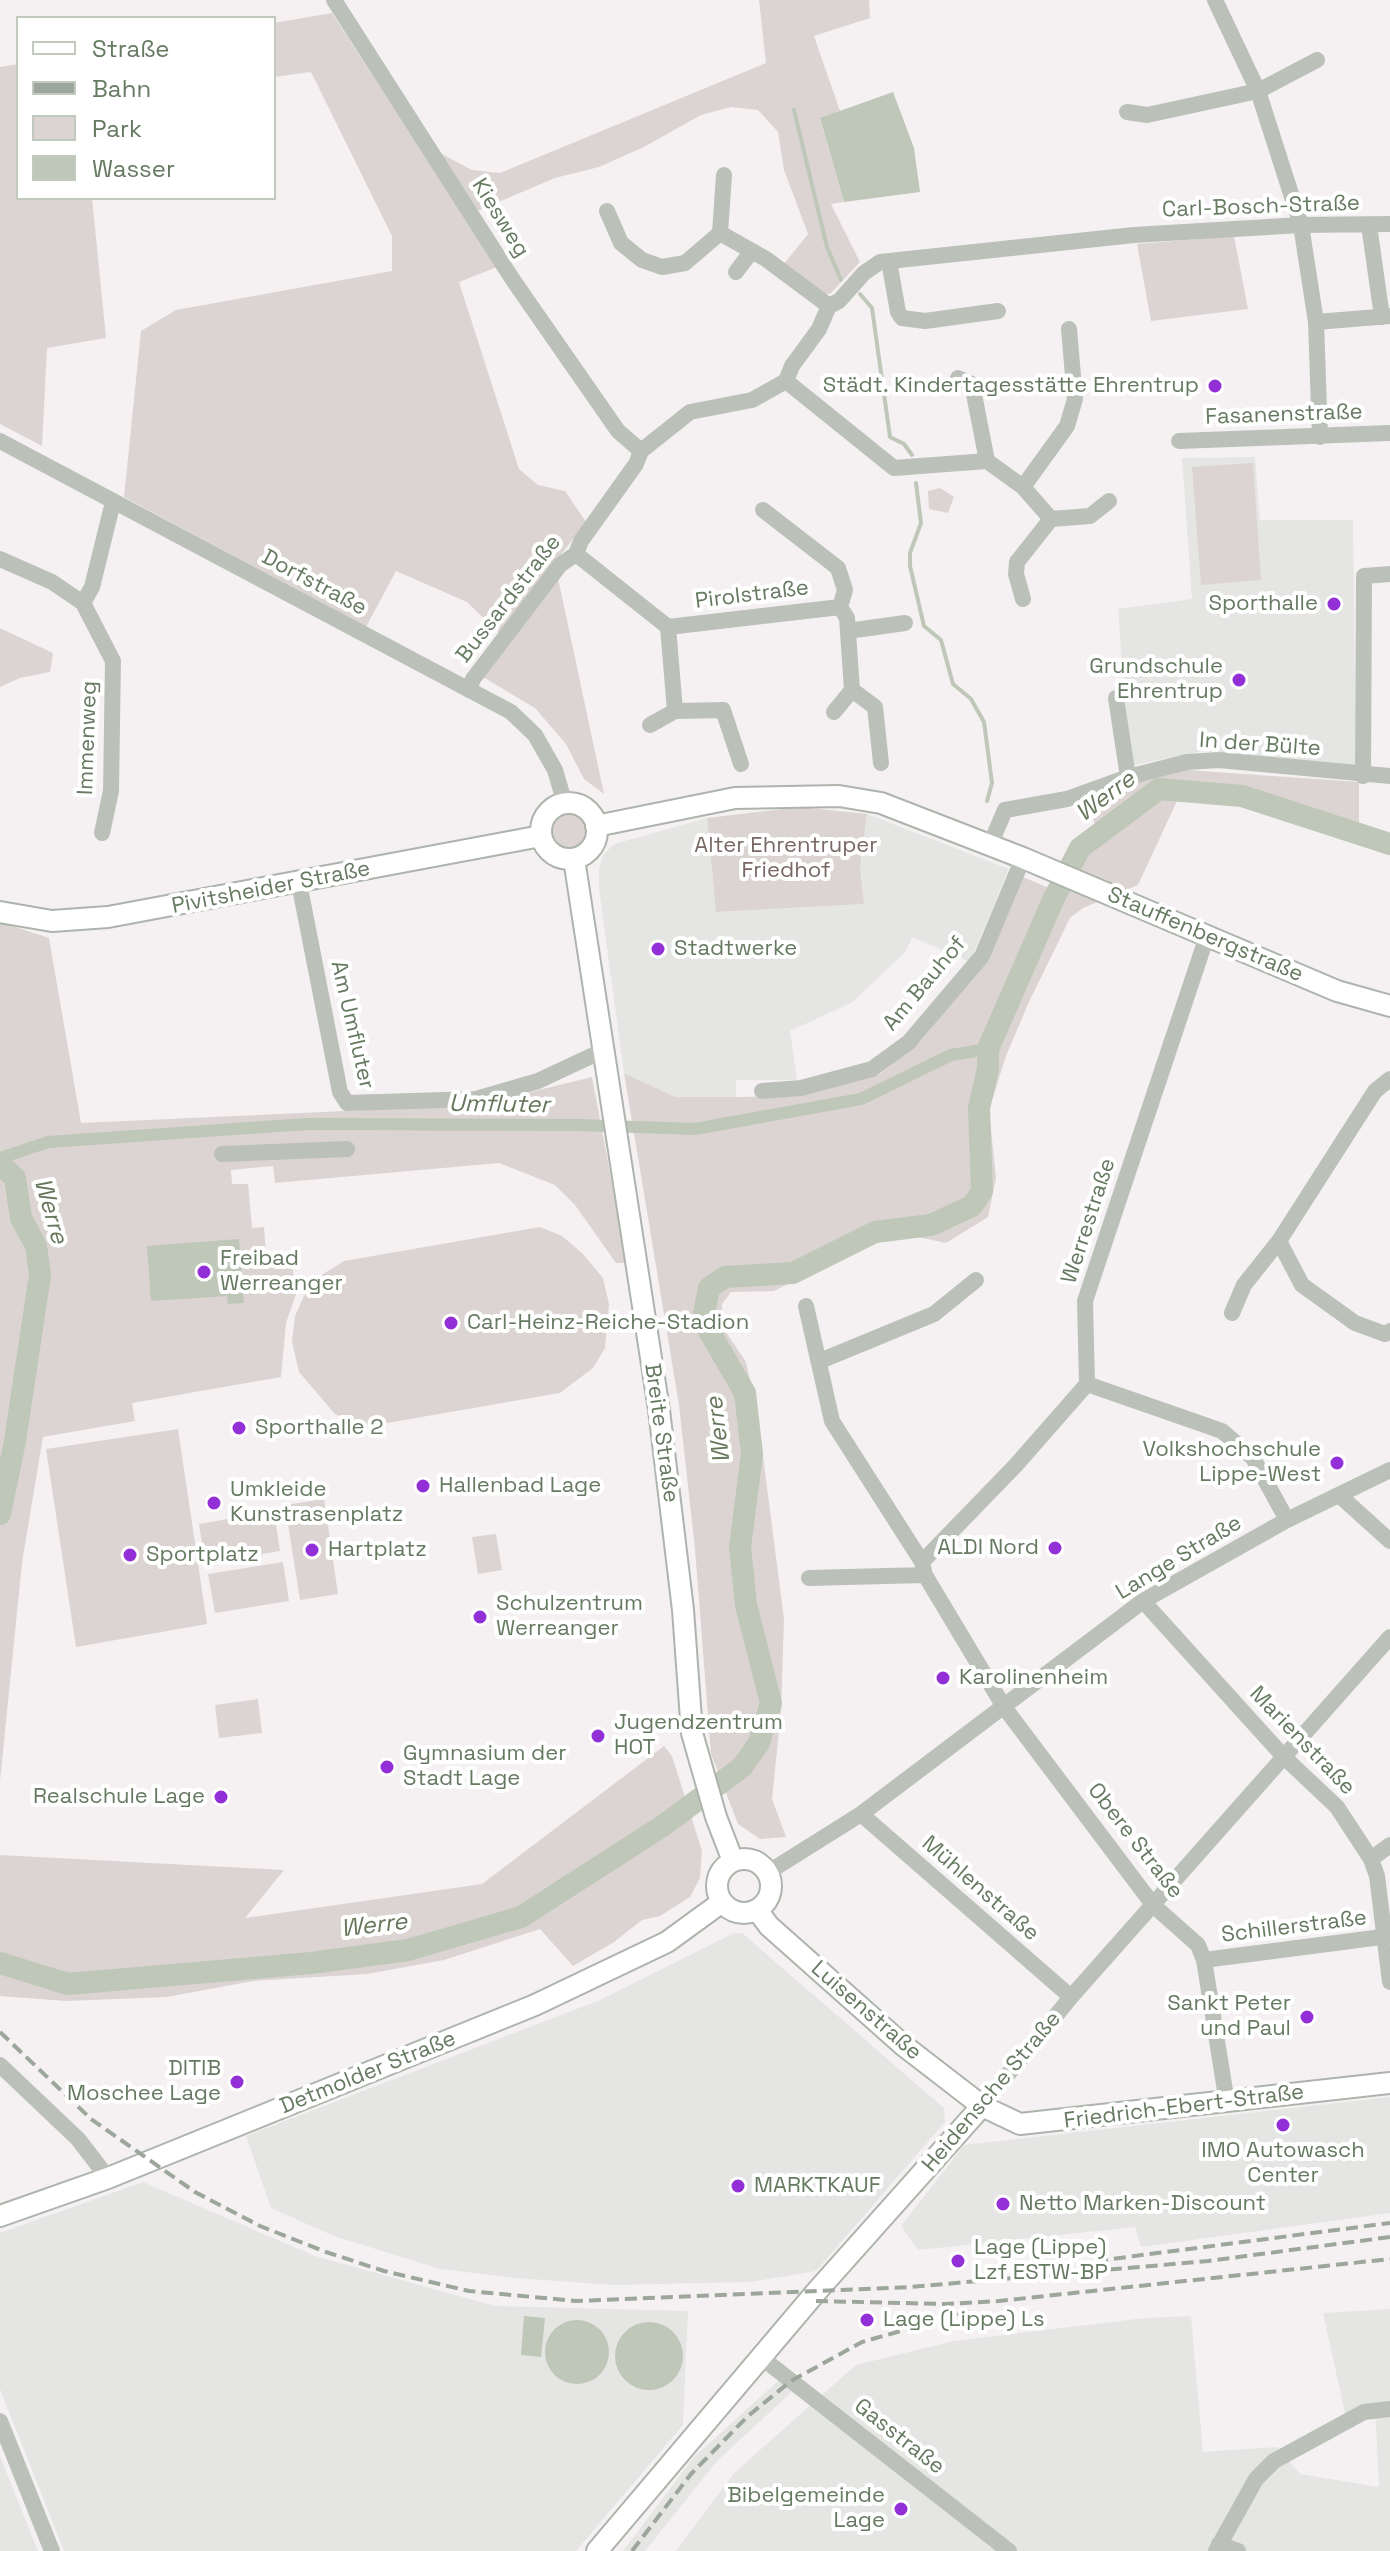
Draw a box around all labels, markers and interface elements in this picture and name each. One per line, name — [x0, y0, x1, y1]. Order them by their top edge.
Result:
legend — [16, 16, 276, 200]
text: Straße — [92, 33, 169, 64]
text: Bahn — [92, 73, 151, 104]
text: Park — [92, 113, 142, 144]
text: Wasser — [92, 153, 175, 184]
street label: Kiesweg — [466, 174, 534, 262]
street label: Carl-Bosch-Straße — [1162, 190, 1360, 224]
place label: Städt. Kindertagesstätte Ehrentrup — [823, 373, 1199, 399]
marker: Städt. Kindertagesstätte Ehrentrup — [1206, 377, 1224, 395]
street label: Fasanenstraße — [1205, 399, 1363, 431]
street label: Bussardstraße — [451, 530, 567, 668]
street label: Dorfstraße — [257, 544, 371, 622]
street label: Pirolstraße — [694, 575, 810, 615]
place label: Sporthalle — [1208, 591, 1318, 617]
marker: Sporthalle — [1325, 595, 1343, 613]
place label: Grundschule Ehrentrup — [1089, 654, 1223, 706]
marker: Grundschule Ehrentrup — [1230, 671, 1248, 689]
street label: Immenweg — [73, 680, 103, 796]
street label: In der Bülte — [1198, 728, 1322, 762]
water label: Werre — [1071, 765, 1141, 829]
park label: Alter Ehrentruper Friedhof — [694, 833, 878, 884]
street label: Pivitsheider Straße — [170, 856, 372, 920]
street label: Stauffenbergstraße — [1103, 882, 1307, 988]
street label: Am Bauhof — [878, 931, 972, 1037]
place label: Stadtwerke — [674, 936, 797, 962]
marker: Stadtwerke — [649, 940, 667, 958]
street label: Am Umfluter — [324, 958, 380, 1092]
water label: Umfluter — [448, 1090, 550, 1120]
street label: Werrestraße — [1056, 1155, 1122, 1287]
water label: Werre — [27, 1175, 73, 1247]
place label: Freibad Werreanger — [220, 1246, 343, 1298]
marker: Freibad Werreanger — [195, 1263, 213, 1281]
place label: Carl-Heinz-Reiche-Stadion — [467, 1310, 749, 1336]
marker: Carl-Heinz-Reiche-Stadion — [442, 1314, 460, 1332]
street label: Breite Straße — [638, 1362, 684, 1504]
water label: Werre — [701, 1395, 737, 1465]
place label: Sporthalle 2 — [255, 1415, 384, 1441]
marker: Sporthalle 2 — [230, 1419, 248, 1437]
place label: Volkshochschule Lippe-West — [1142, 1437, 1321, 1488]
marker: Volkshochschule Lippe-West — [1328, 1454, 1346, 1472]
place label: Hallenbad Lage — [439, 1473, 601, 1499]
place label: Umkleide Kunstrasenplatz — [230, 1477, 403, 1528]
marker: Hallenbad Lage — [414, 1477, 432, 1495]
marker: Umkleide Kunstrasenplatz — [205, 1494, 223, 1512]
street label: Lange Straße — [1111, 1510, 1247, 1606]
place label: ALDI Nord — [937, 1535, 1039, 1561]
place label: Hartplatz — [328, 1537, 427, 1563]
marker: ALDI Nord — [1046, 1539, 1064, 1557]
marker: Hartplatz — [303, 1541, 321, 1559]
place label: Sportplatz — [146, 1542, 259, 1568]
marker: Sportplatz — [121, 1546, 139, 1564]
place label: Schulzentrum Werreanger — [496, 1591, 643, 1642]
marker: Schulzentrum Werreanger — [471, 1608, 489, 1626]
place label: Karolinenheim — [959, 1665, 1108, 1691]
marker: Karolinenheim — [934, 1669, 952, 1687]
street label: Marienstraße — [1244, 1681, 1360, 1801]
place label: Jugendzentrum HOT — [614, 1710, 783, 1762]
marker: Jugendzentrum HOT — [589, 1727, 607, 1745]
place label: Gymnasium der Stadt Lage — [403, 1741, 566, 1792]
marker: Gymnasium der Stadt Lage — [378, 1758, 396, 1776]
street label: Obere Straße — [1082, 1778, 1188, 1904]
place label: Realschule Lage — [33, 1784, 205, 1810]
marker: Realschule Lage — [212, 1788, 230, 1806]
street label: Mühlenstraße — [916, 1831, 1044, 1947]
street label: Schillerstraße — [1220, 1905, 1368, 1949]
water label: Werre — [339, 1908, 409, 1944]
street label: Luisenstraße — [805, 1956, 927, 2066]
place label: Sankt Peter und Paul — [1167, 1991, 1291, 2042]
street label: Heidensche Straße — [917, 2006, 1067, 2178]
marker: Sankt Peter und Paul — [1298, 2008, 1316, 2026]
street label: Detmolder Straße — [276, 2026, 460, 2120]
place label: DITIB Moschee Lage — [67, 2056, 221, 2108]
marker: DITIB Moschee Lage — [228, 2073, 246, 2091]
street label: Friedrich-Ebert-Straße — [1062, 2079, 1306, 2135]
marker: IMO Autowasch Center — [1274, 2116, 1292, 2134]
place label: IMO Autowasch Center — [1201, 2138, 1365, 2190]
place label: MARKTKAUF — [754, 2173, 881, 2199]
marker: MARKTKAUF — [729, 2177, 747, 2195]
place label: Netto Marken-Discount — [1019, 2191, 1266, 2217]
marker: Netto Marken-Discount — [994, 2195, 1012, 2213]
place label: Lage (Lippe) Lzf ESTW-BP — [974, 2235, 1108, 2286]
marker: Lage (Lippe) Lzf ESTW-BP — [949, 2252, 967, 2270]
place label: Lage (Lippe) Ls — [883, 2307, 1045, 2333]
marker: Lage (Lippe) Ls — [858, 2311, 876, 2329]
street label: Gasstraße — [848, 2393, 950, 2481]
place label: Bibelgemeinde Lage — [727, 2483, 885, 2534]
marker: Bibelgemeinde Lage — [892, 2500, 910, 2518]

